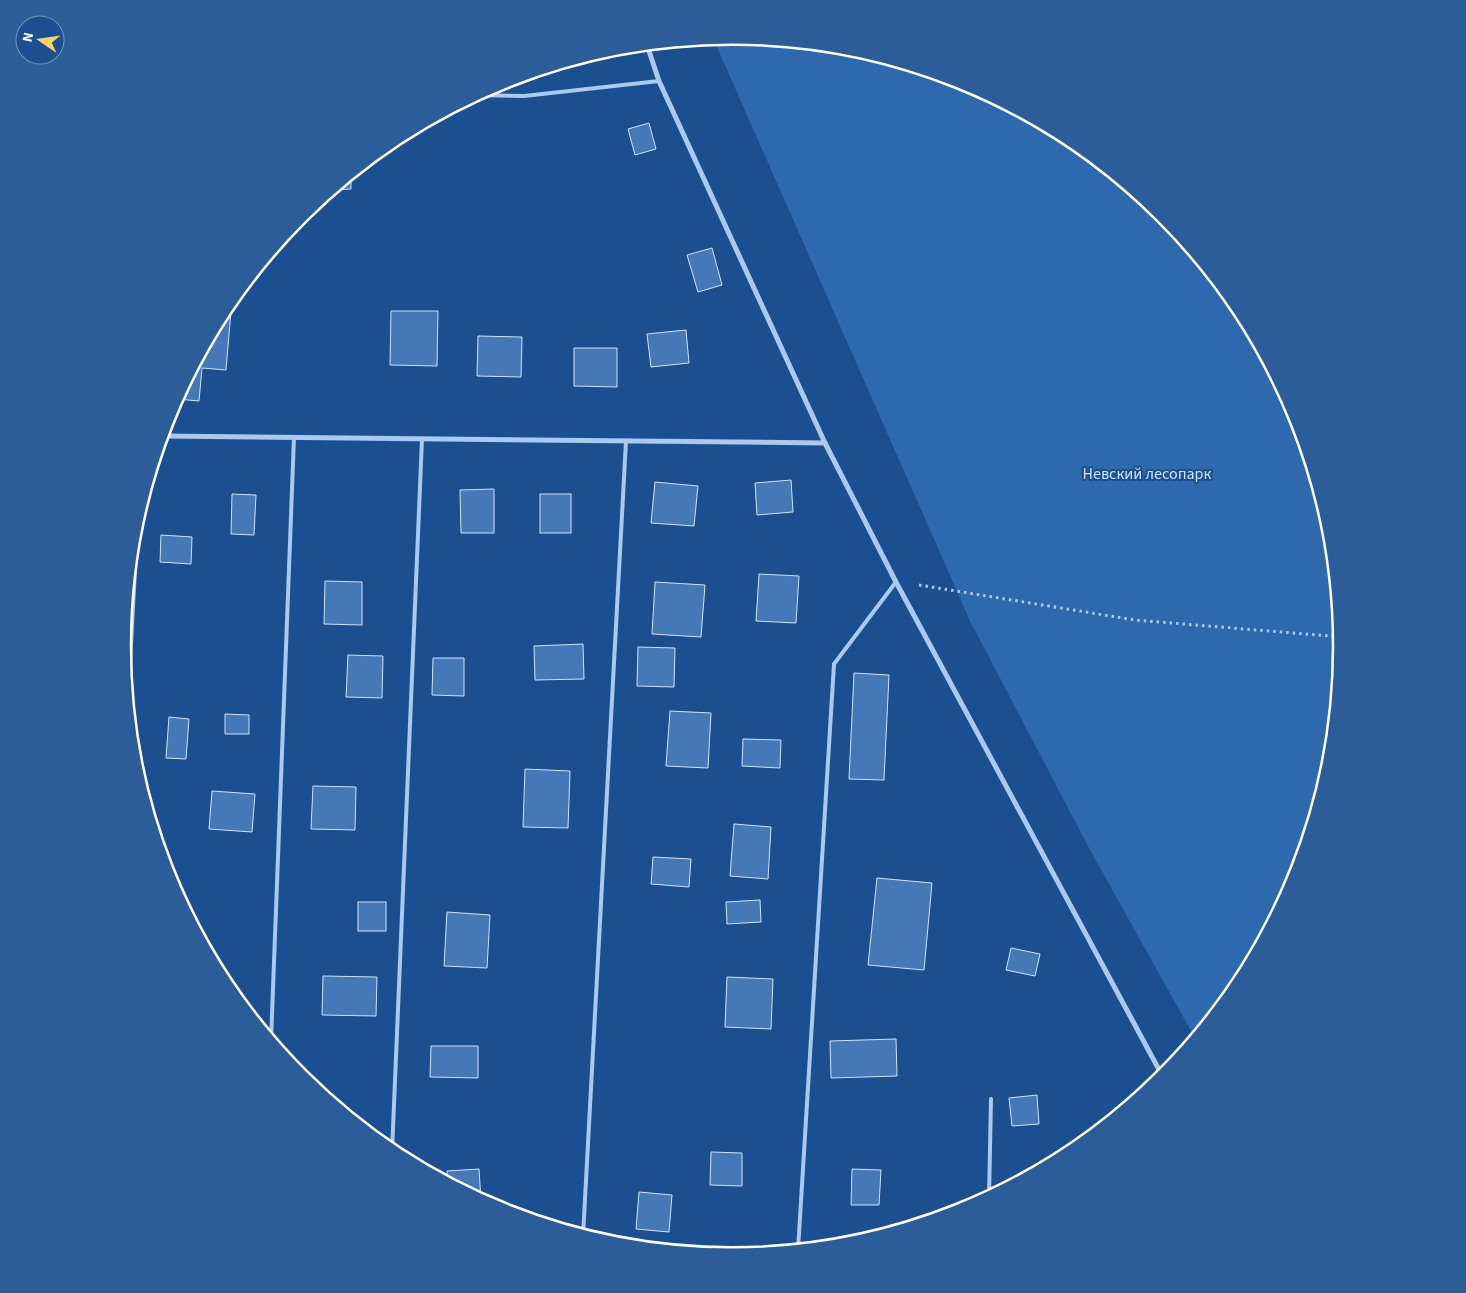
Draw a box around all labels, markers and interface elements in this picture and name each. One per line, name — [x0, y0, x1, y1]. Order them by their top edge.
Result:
north arrow — [15, 15, 65, 65]
text: N — [18, 31, 39, 44]
park label: Невский лесопарк — [1083, 463, 1211, 485]

